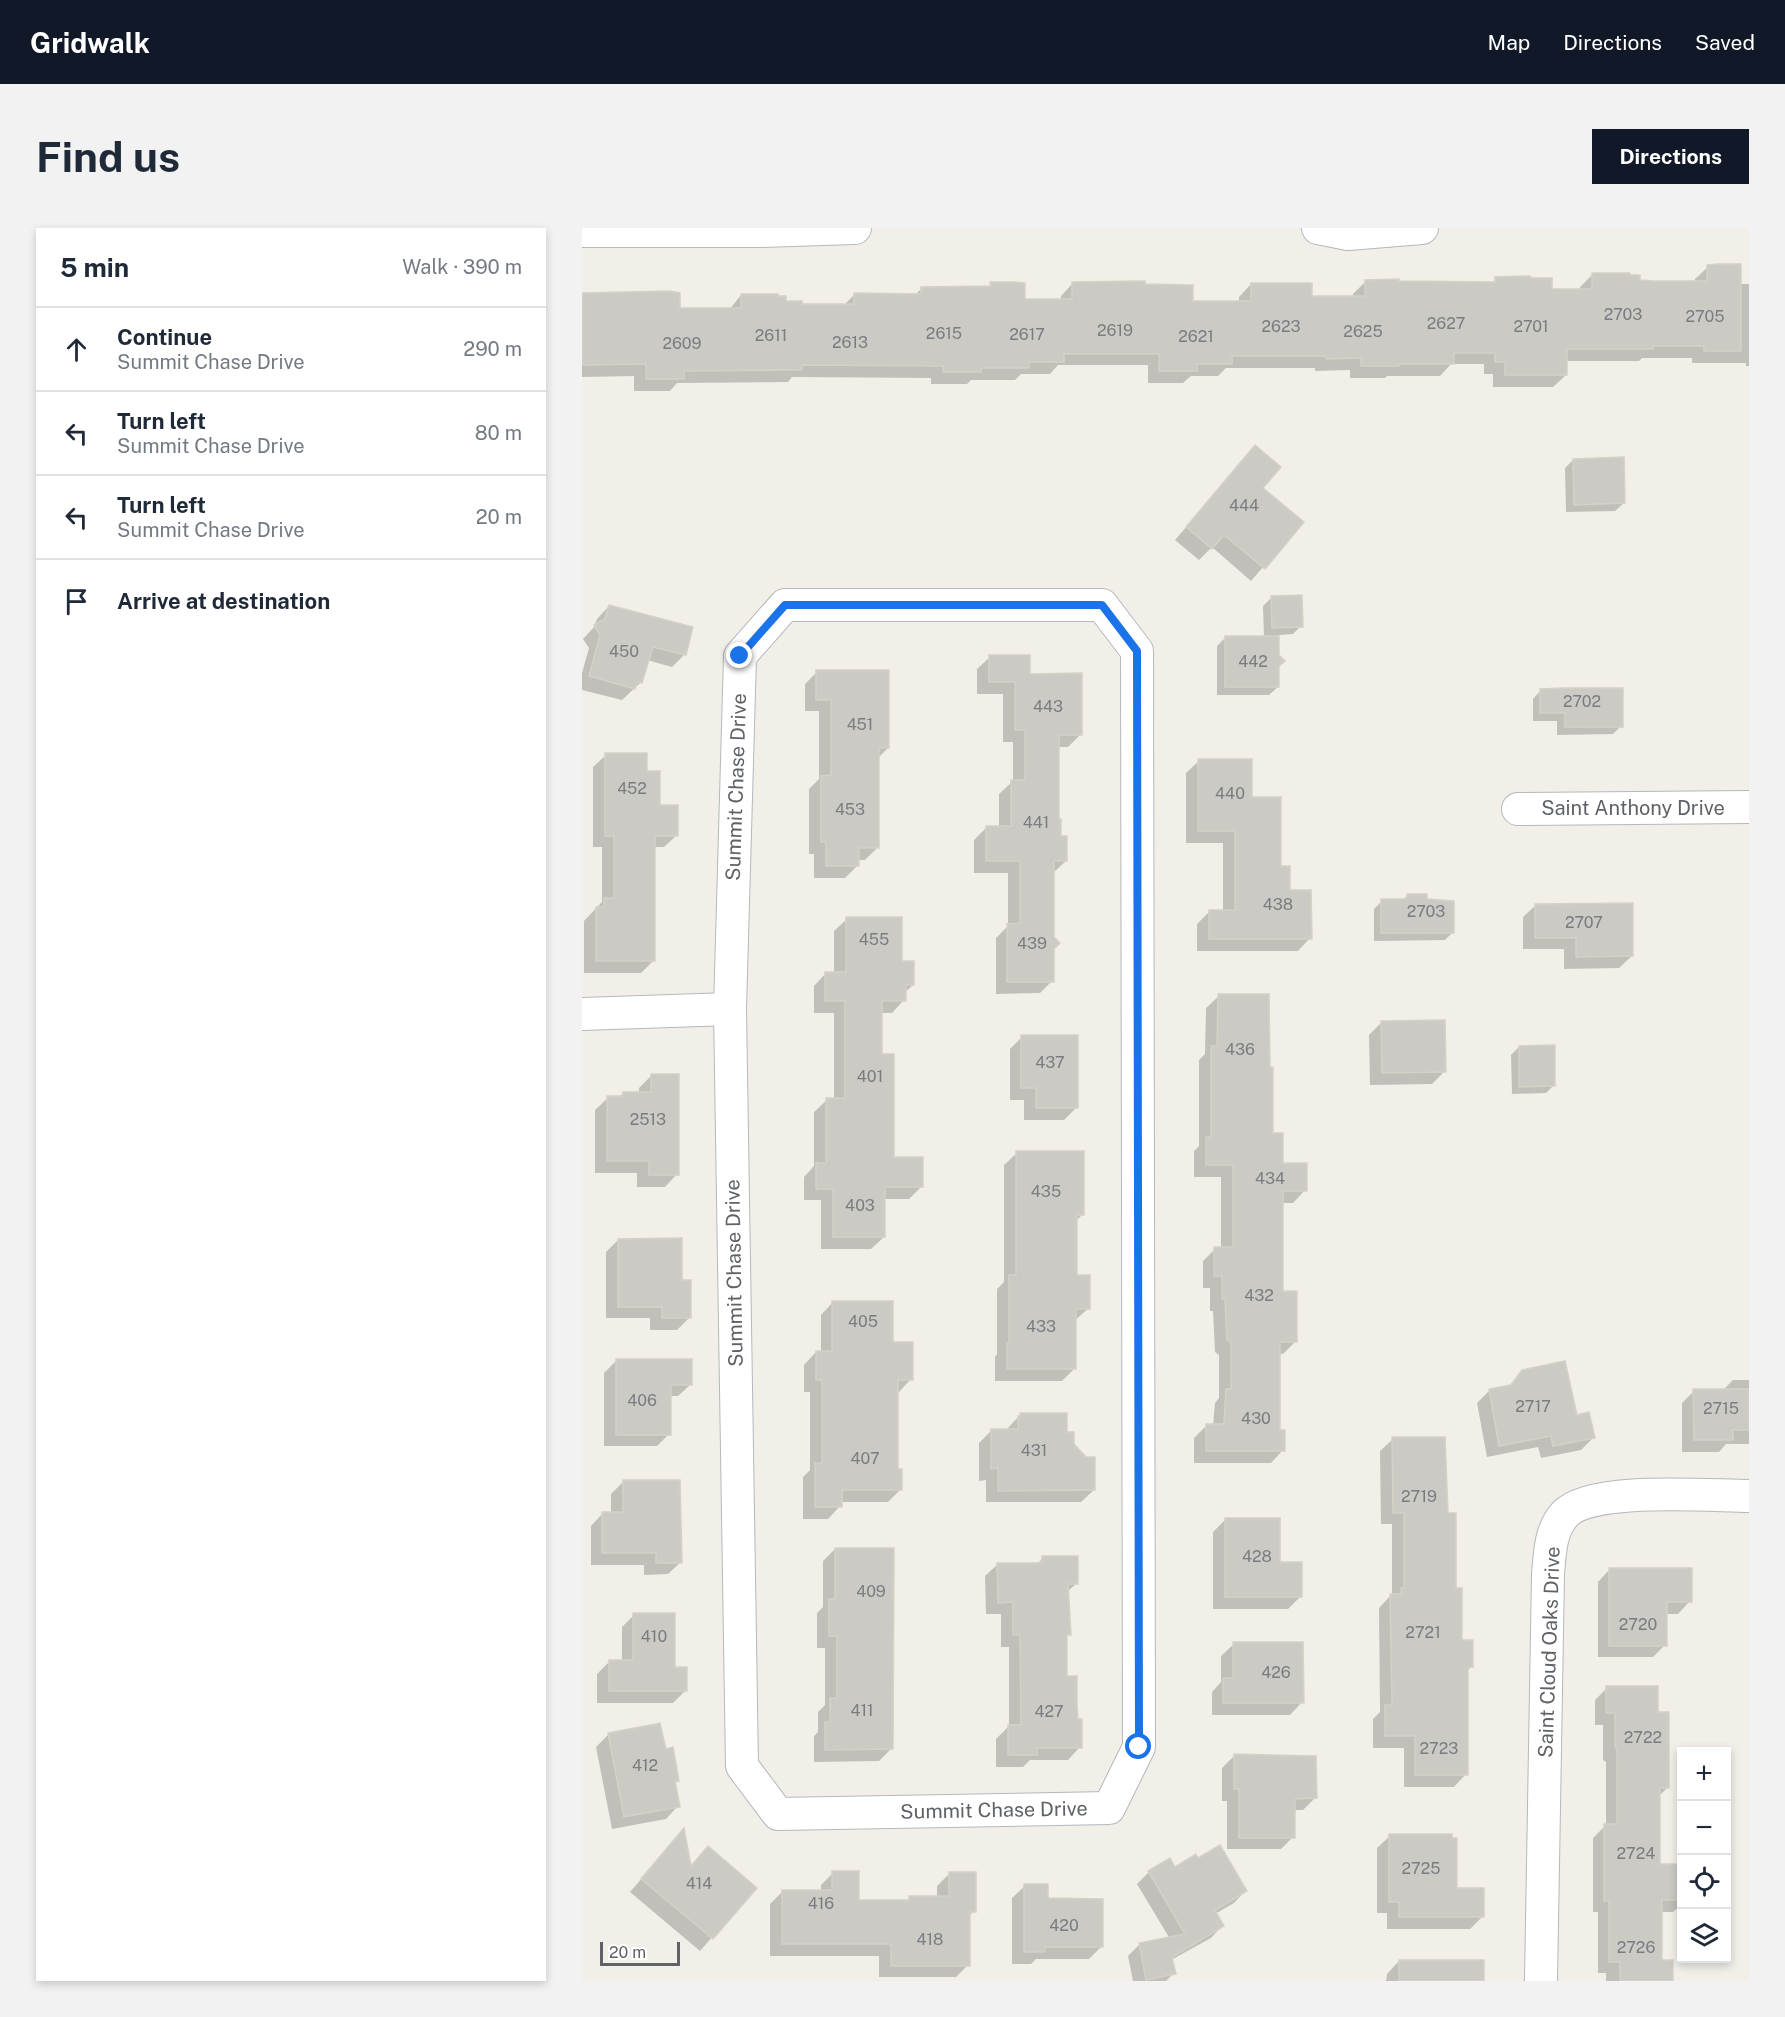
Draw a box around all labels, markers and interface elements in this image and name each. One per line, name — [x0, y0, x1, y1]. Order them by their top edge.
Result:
text: Gridwalk — [30, 26, 150, 59]
text: Map — [1488, 30, 1530, 55]
text: Directions — [1563, 30, 1662, 55]
text: Saved — [1695, 30, 1755, 55]
button: Directions — [1592, 129, 1749, 184]
text: Find us — [36, 132, 180, 181]
text: 5 min — [60, 252, 129, 283]
text: Walk · 390 m — [402, 255, 522, 279]
house number: 2703 — [1604, 305, 1642, 324]
house number: 2705 — [1686, 307, 1724, 326]
house number: 2627 — [1427, 314, 1465, 333]
house number: 2623 — [1261, 317, 1301, 336]
house number: 2701 — [1513, 317, 1549, 336]
house number: 2619 — [1097, 321, 1133, 340]
house number: 2625 — [1343, 322, 1383, 341]
text: Continue — [117, 324, 212, 350]
house number: 2615 — [926, 324, 962, 343]
house number: 2617 — [1009, 325, 1045, 344]
house number: 2611 — [755, 326, 787, 345]
house number: 2621 — [1178, 327, 1214, 346]
icon: ahead — [60, 333, 93, 366]
house number: 2613 — [832, 333, 868, 352]
house number: 2609 — [662, 334, 702, 353]
text: 290 m — [463, 337, 522, 361]
text: Summit Chase Drive — [117, 350, 305, 374]
text: Turn left — [117, 408, 206, 434]
icon: left — [60, 417, 93, 450]
text: 80 m — [475, 421, 522, 445]
text: Summit Chase Drive — [117, 434, 305, 458]
text: Turn left — [117, 492, 206, 518]
house number: 444 — [1229, 496, 1259, 515]
icon: left — [60, 501, 93, 534]
text: 20 m — [476, 505, 522, 529]
text: Summit Chase Drive — [117, 518, 305, 542]
icon: arrive — [60, 585, 93, 618]
text: Arrive at destination — [117, 588, 330, 614]
house number: 450 — [609, 642, 639, 661]
route end — [726, 642, 752, 668]
house number: 442 — [1238, 652, 1268, 671]
house number: 2702 — [1563, 692, 1601, 711]
street label: Summit Chase Drive — [721, 693, 751, 881]
house number: 443 — [1033, 697, 1063, 716]
house number: 451 — [847, 715, 873, 734]
house number: 452 — [617, 779, 647, 798]
house number: 440 — [1215, 784, 1245, 803]
street label: Saint Anthony Drive — [1541, 796, 1725, 820]
house number: 453 — [835, 800, 865, 819]
house number: 441 — [1023, 813, 1049, 832]
house number: 438 — [1263, 895, 1293, 914]
house number: 2703 — [1407, 902, 1445, 921]
house number: 2707 — [1565, 913, 1603, 932]
house number: 455 — [859, 930, 889, 949]
house number: 439 — [1017, 934, 1047, 953]
house number: 436 — [1225, 1040, 1255, 1059]
house number: 437 — [1035, 1053, 1065, 1072]
house number: 401 — [857, 1067, 883, 1086]
house number: 2513 — [630, 1110, 666, 1129]
house number: 434 — [1255, 1169, 1285, 1188]
street label: Summit Chase Drive — [720, 1179, 748, 1367]
house number: 435 — [1031, 1182, 1061, 1201]
house number: 403 — [845, 1196, 875, 1215]
house number: 432 — [1244, 1286, 1274, 1305]
house number: 405 — [848, 1312, 878, 1331]
house number: 433 — [1026, 1317, 1056, 1336]
house number: 406 — [627, 1391, 657, 1410]
house number: 2717 — [1515, 1397, 1551, 1416]
house number: 2715 — [1703, 1399, 1739, 1418]
house number: 430 — [1241, 1409, 1271, 1428]
house number: 431 — [1021, 1441, 1047, 1460]
house number: 407 — [850, 1449, 880, 1468]
house number: 2719 — [1401, 1487, 1437, 1506]
street label: Saint Cloud Oaks Drive — [1533, 1546, 1565, 1758]
house number: 428 — [1242, 1547, 1272, 1566]
house number: 409 — [856, 1582, 886, 1601]
house number: 2720 — [1619, 1615, 1657, 1634]
house number: 2721 — [1405, 1623, 1441, 1642]
house number: 410 — [641, 1627, 667, 1646]
house number: 426 — [1261, 1663, 1291, 1682]
house number: 411 — [850, 1701, 874, 1720]
house number: 427 — [1034, 1702, 1064, 1721]
house number: 2722 — [1624, 1728, 1662, 1747]
route start — [1125, 1733, 1151, 1759]
house number: 2723 — [1420, 1739, 1458, 1758]
map controls — [1677, 1747, 1731, 1963]
button: + — [1677, 1747, 1731, 1801]
house number: 412 — [632, 1756, 658, 1775]
street label: Summit Chase Drive — [900, 1796, 1088, 1824]
button: − — [1677, 1801, 1731, 1855]
house number: 2724 — [1617, 1844, 1655, 1863]
button: locate — [1677, 1855, 1731, 1909]
house number: 2725 — [1401, 1859, 1441, 1878]
house number: 414 — [686, 1874, 712, 1893]
house number: 416 — [808, 1894, 834, 1913]
button: layers — [1677, 1909, 1731, 1963]
house number: 420 — [1049, 1916, 1079, 1935]
house number: 418 — [917, 1930, 943, 1949]
house number: 2726 — [1617, 1938, 1655, 1957]
scale bar — [600, 1939, 680, 1966]
text: 20 m — [609, 1943, 646, 1962]

